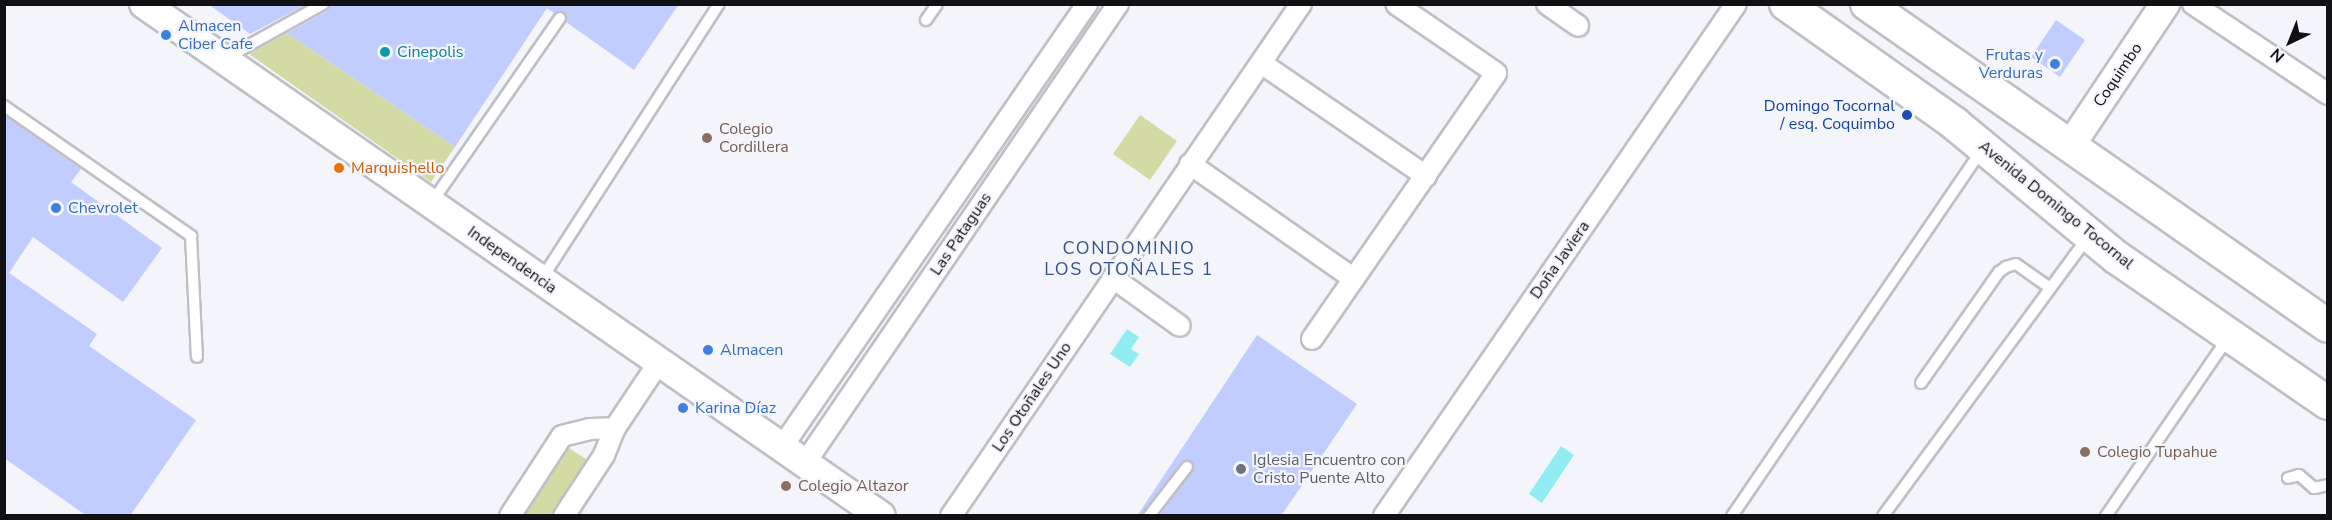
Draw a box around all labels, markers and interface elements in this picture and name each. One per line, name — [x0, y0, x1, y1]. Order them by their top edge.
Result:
north arrow — [2260, 12, 2320, 72]
place label: Almacen Ciber Cafe — [178, 16, 253, 54]
marker: Almacen Ciber Cafe — [159, 28, 173, 42]
street label: Coquimbo — [2090, 39, 2146, 111]
place label: Cinepolis — [397, 42, 463, 62]
text: N — [2266, 43, 2290, 67]
marker: Cinepolis — [378, 45, 392, 59]
place label: Frutas y Verduras — [1979, 45, 2043, 83]
marker: Frutas y Verduras — [2048, 57, 2062, 71]
place label: Domingo Tocornal / esq. Coquimbo — [1764, 96, 1895, 134]
marker: Domingo Tocornal / esq. Coquimbo — [1900, 108, 1914, 122]
place label: Colegio Cordillera — [719, 119, 789, 157]
marker: Colegio Cordillera — [700, 131, 714, 145]
street label: Avenida Domingo Tocornal — [1975, 137, 2137, 273]
place label: Marquishello — [351, 158, 444, 178]
marker: Marquishello — [332, 161, 346, 175]
street label: Las Pataguas — [926, 189, 996, 279]
place label: Chevrolet — [68, 198, 138, 218]
marker: Chevrolet — [49, 201, 63, 215]
street label: Doña Javiera — [1526, 217, 1594, 303]
street label: Independencia — [464, 222, 560, 298]
district label: CONDOMINIO LOS OTOÑALES 1 — [1044, 238, 1214, 280]
street label: Los Otoñales Uno — [988, 339, 1076, 455]
place label: Almacen — [720, 340, 783, 360]
marker: Almacen — [701, 343, 715, 357]
place label: Karina Díaz — [695, 398, 776, 418]
marker: Karina Díaz — [676, 401, 690, 415]
place label: Colegio Tupahue — [2097, 442, 2217, 462]
marker: Colegio Tupahue — [2078, 445, 2092, 459]
place label: Iglesia Encuentro con Cristo Puente Alto — [1253, 450, 1406, 488]
marker: Iglesia Encuentro con Cristo Puente Alto — [1234, 462, 1248, 476]
place label: Colegio Altazor — [798, 476, 909, 496]
marker: Colegio Altazor — [779, 479, 793, 493]

